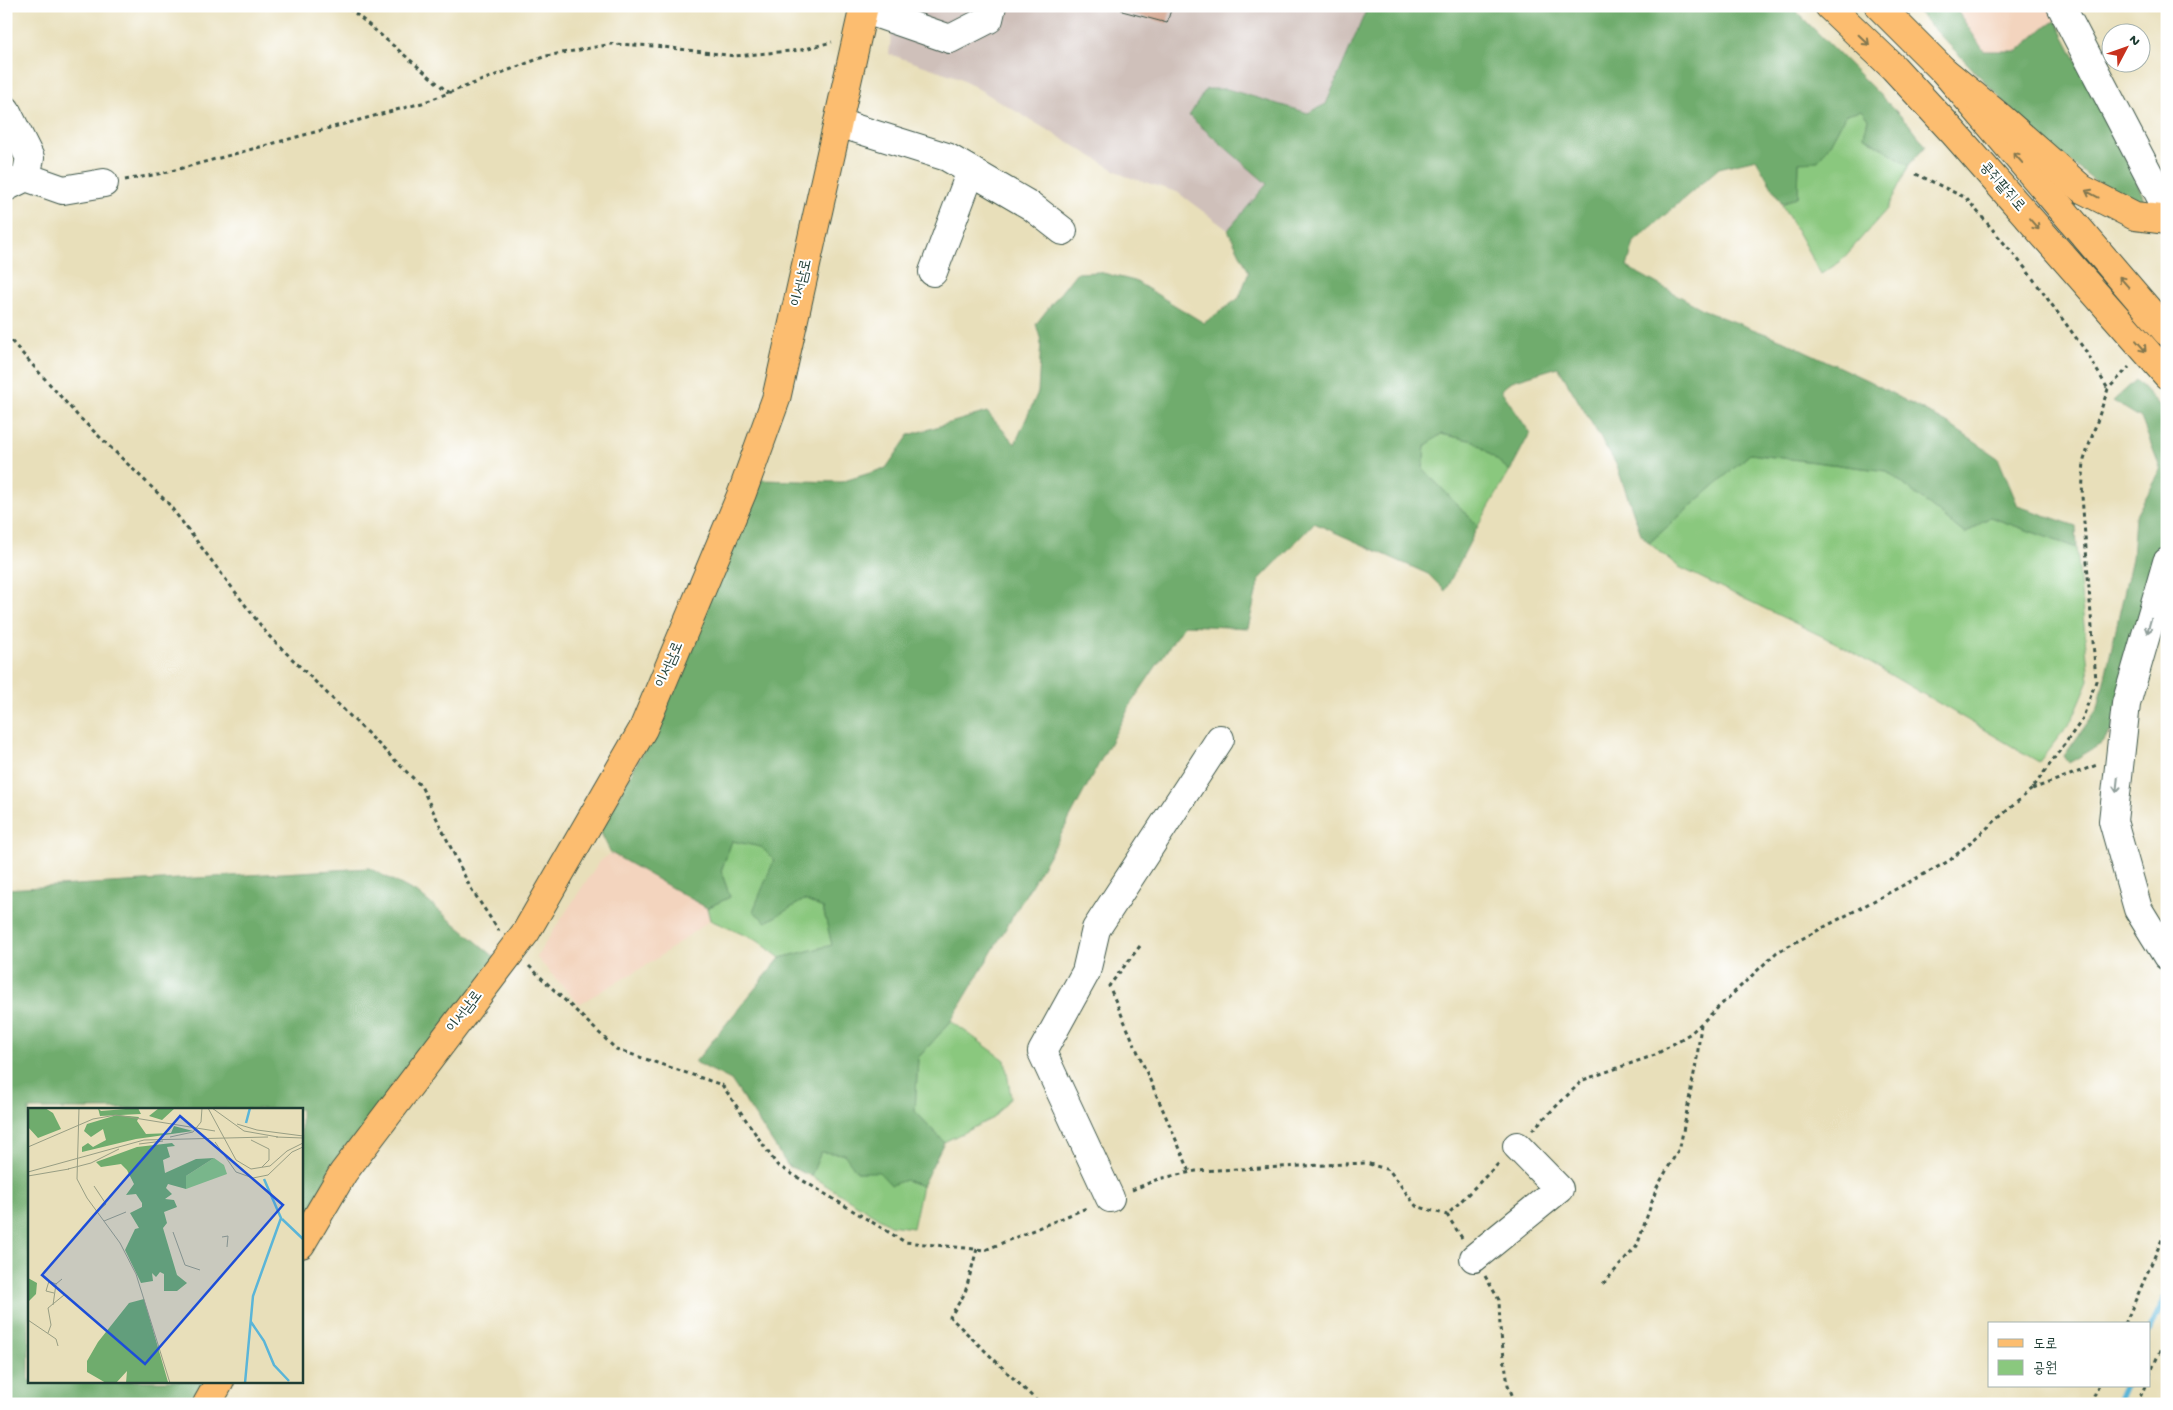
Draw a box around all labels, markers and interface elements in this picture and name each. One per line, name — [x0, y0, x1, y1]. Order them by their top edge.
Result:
north arrow — [2100, 22, 2150, 72]
text: N — [2125, 32, 2143, 50]
one-way arrow — [1858, 34, 1871, 46]
one-way arrow — [2012, 152, 2024, 165]
street label: 콩쥐팥쥐로 — [1975, 158, 2029, 216]
one-way arrow — [2085, 189, 2100, 198]
one-way arrow — [2028, 217, 2039, 230]
street label: 이서남로 — [788, 257, 816, 309]
one-way arrow — [2118, 275, 2129, 288]
one-way arrow — [2135, 339, 2147, 352]
one-way arrow — [2143, 617, 2153, 633]
street label: 이서남로 — [652, 639, 688, 691]
one-way arrow — [2112, 776, 2122, 792]
street label: 이서남로 — [443, 987, 487, 1037]
inset map — [28, 1108, 302, 1382]
legend — [1988, 1322, 2150, 1388]
text: 도로 — [2033, 1336, 2057, 1354]
text: 공원 — [2033, 1360, 2057, 1378]

